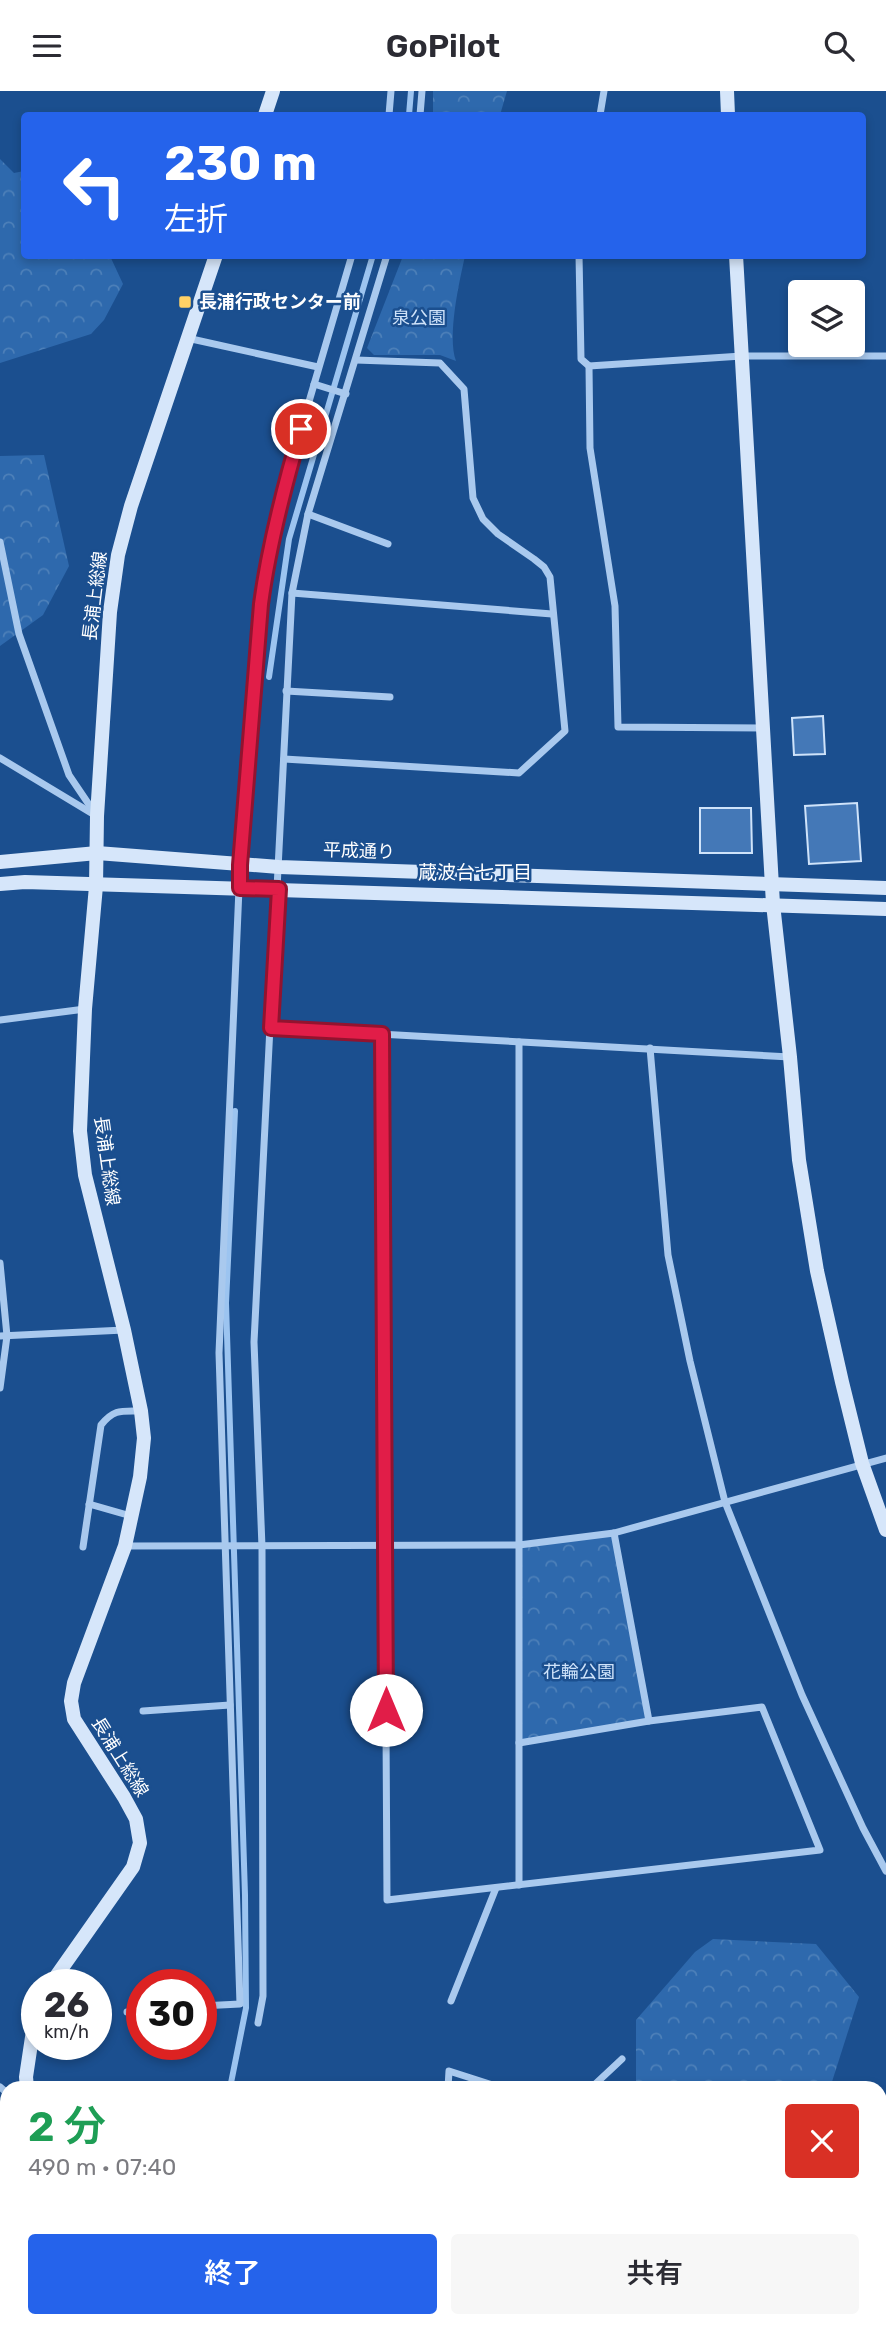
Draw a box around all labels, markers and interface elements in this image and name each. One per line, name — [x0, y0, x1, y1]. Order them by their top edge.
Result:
icon: menu — [28, 27, 66, 65]
text: GoPilot — [386, 27, 500, 65]
icon: search — [820, 27, 858, 65]
text: 230 m — [164, 134, 317, 192]
icon: left — [49, 140, 140, 231]
text: 左折 — [164, 200, 228, 238]
map controls — [788, 280, 865, 357]
button: layers — [788, 280, 865, 357]
place label: 長浦行政センター前 — [199, 291, 361, 313]
marker: 長浦行政センター前 — [177, 294, 193, 310]
park label: 泉公園 — [392, 307, 446, 329]
pin — [271, 399, 331, 459]
icon: arrive — [282, 410, 320, 448]
street label: 長浦上総線 — [79, 550, 111, 642]
street label: 平成通り — [323, 839, 395, 863]
district label: 蔵波台七丁目 — [418, 861, 532, 884]
street label: 長浦上総線 — [90, 1115, 124, 1207]
park label: 花輪公園 — [543, 1661, 615, 1683]
position arrow — [349, 1673, 423, 1747]
street label: 長浦上総線 — [87, 1713, 153, 1801]
speed limit sign: 30 — [126, 1969, 217, 2060]
text: 26 — [44, 1984, 89, 2026]
text: km/h — [44, 2021, 89, 2043]
text: 2 分 — [28, 2102, 106, 2152]
button: close — [785, 2104, 859, 2178]
text: 490 m · 07:40 — [28, 2153, 176, 2181]
button: 終了 — [28, 2234, 437, 2314]
button: 共有 — [451, 2234, 859, 2314]

